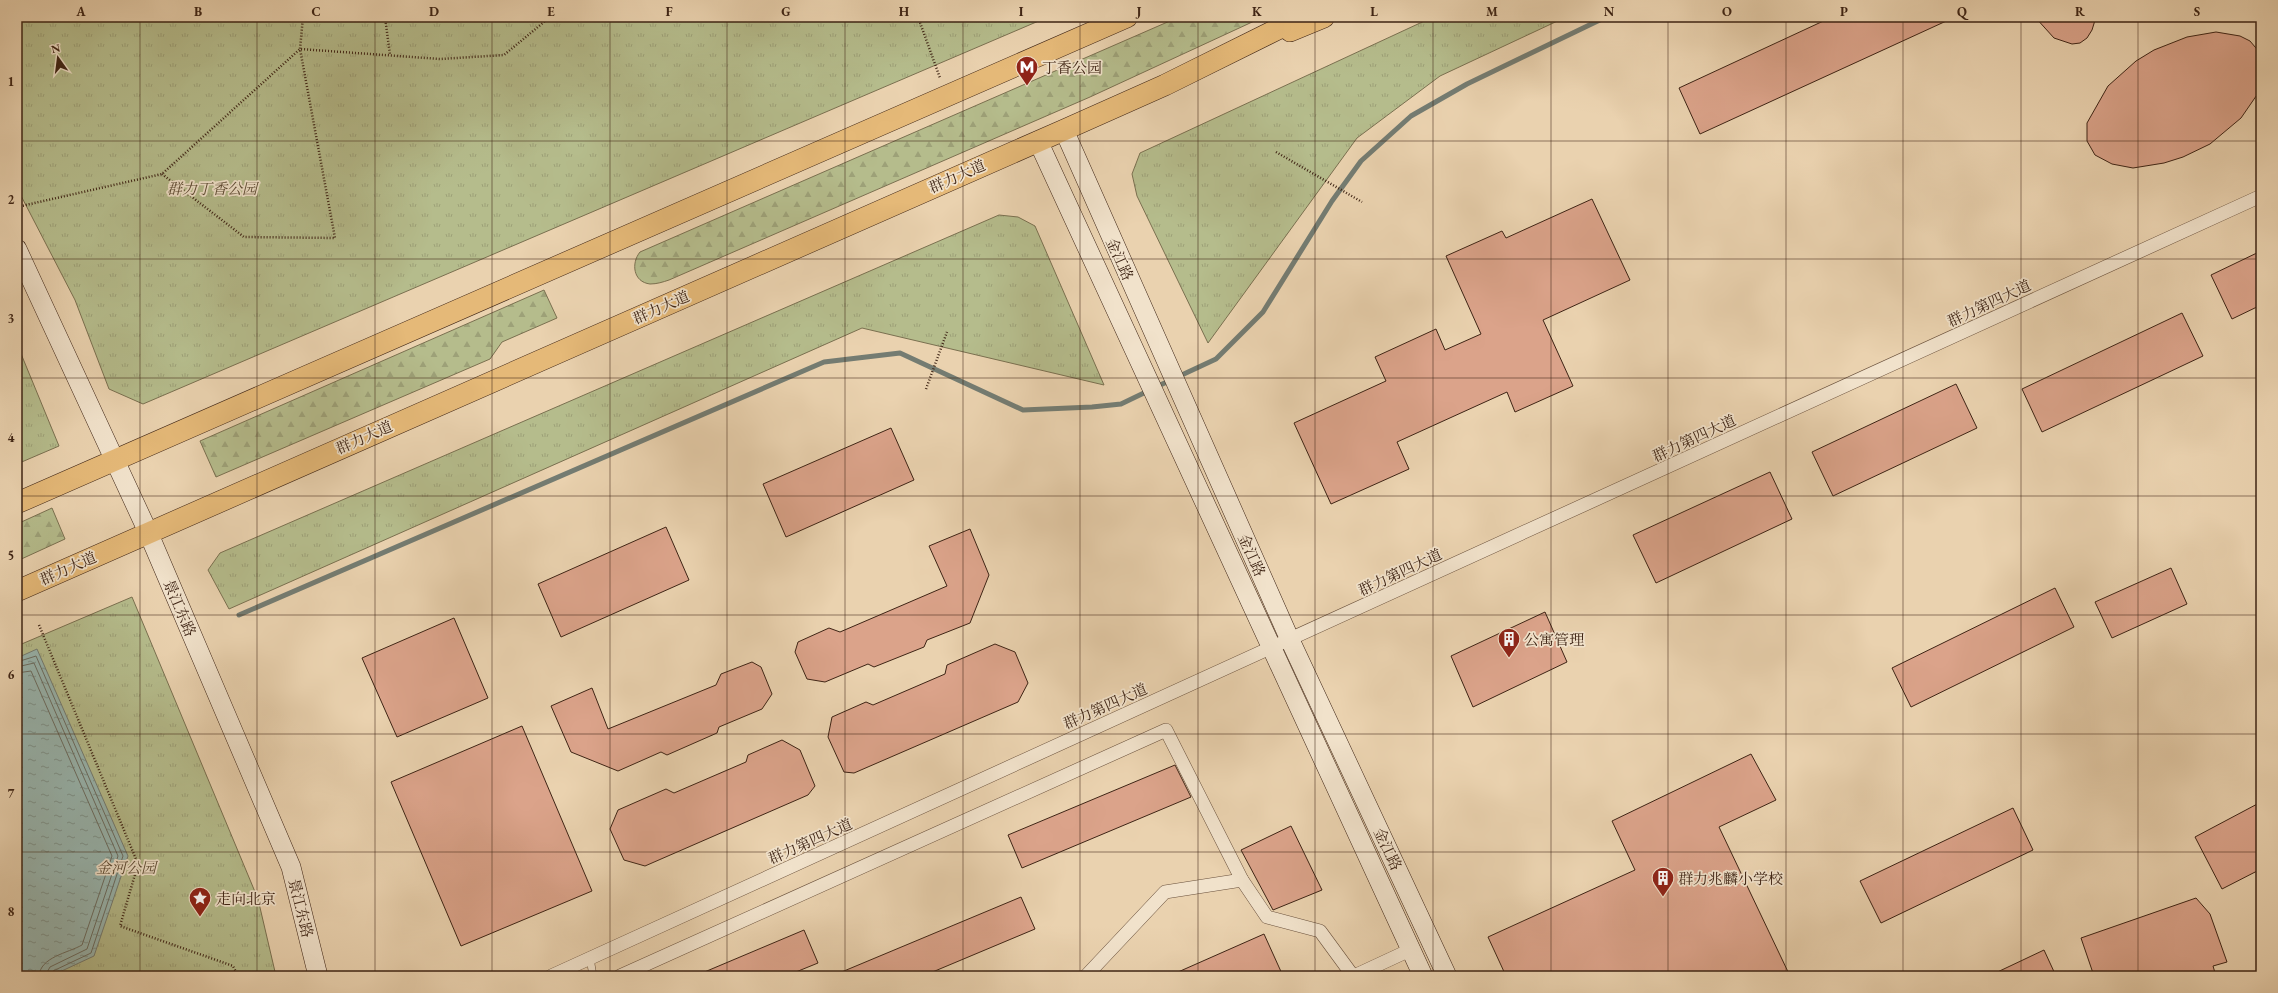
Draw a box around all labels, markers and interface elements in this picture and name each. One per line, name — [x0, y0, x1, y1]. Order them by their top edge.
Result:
text: A — [75, 3, 86, 20]
text: B — [194, 3, 202, 20]
text: C — [311, 3, 321, 20]
text: D — [429, 3, 439, 20]
text: E — [547, 3, 555, 20]
text: F — [665, 3, 673, 20]
text: G — [781, 3, 791, 20]
text: H — [899, 3, 910, 20]
text: I — [1019, 3, 1024, 20]
text: J — [1135, 3, 1142, 20]
text: K — [1252, 3, 1263, 20]
text: L — [1370, 3, 1378, 20]
text: M — [1486, 3, 1498, 20]
text: N — [1604, 3, 1615, 20]
text: O — [1722, 3, 1732, 20]
text: P — [1840, 3, 1848, 20]
text: Q — [1957, 3, 1969, 20]
text: R — [2075, 3, 2085, 20]
text: S — [2194, 3, 2200, 20]
north arrow — [38, 38, 78, 78]
text: N — [50, 40, 62, 56]
metro station icon: 丁香公园 — [1014, 54, 1040, 87]
place label: 丁香公园 — [1042, 58, 1102, 77]
text: 1 — [8, 73, 15, 90]
street label: 群力大道 — [926, 155, 988, 197]
park label: 群力丁香公园 — [167, 179, 259, 198]
text: 2 — [8, 191, 15, 208]
street label: 金江路 — [1102, 235, 1138, 283]
street label: 群力第四大道 — [1944, 275, 2034, 331]
street label: 群力大道 — [630, 286, 692, 328]
text: 3 — [8, 310, 15, 327]
street label: 群力第四大道 — [1649, 410, 1739, 466]
street label: 群力大道 — [333, 416, 395, 458]
text: 4 — [8, 429, 15, 446]
street label: 金江路 — [1234, 531, 1270, 579]
street label: 群力第四大道 — [1355, 544, 1445, 600]
text: 5 — [8, 547, 14, 564]
street label: 群力大道 — [37, 547, 99, 589]
street label: 景江东路 — [160, 577, 200, 639]
building icon: 公寓管理 — [1496, 626, 1522, 659]
place label: 公寓管理 — [1524, 630, 1585, 649]
text: 6 — [8, 666, 15, 683]
street label: 群力第四大道 — [1060, 679, 1150, 733]
text: 7 — [8, 785, 15, 802]
street label: 群力第四大道 — [765, 814, 855, 868]
street label: 金江路 — [1370, 825, 1406, 873]
park label: 金河公园 — [96, 858, 158, 877]
building icon: 群力兆麟小学校 — [1650, 865, 1676, 898]
place label: 群力兆麟小学校 — [1678, 869, 1783, 888]
street label: 景江东路 — [285, 877, 317, 939]
place icon: 走向北京 — [187, 885, 213, 918]
place label: 走向北京 — [216, 889, 276, 908]
text: 8 — [8, 903, 15, 920]

